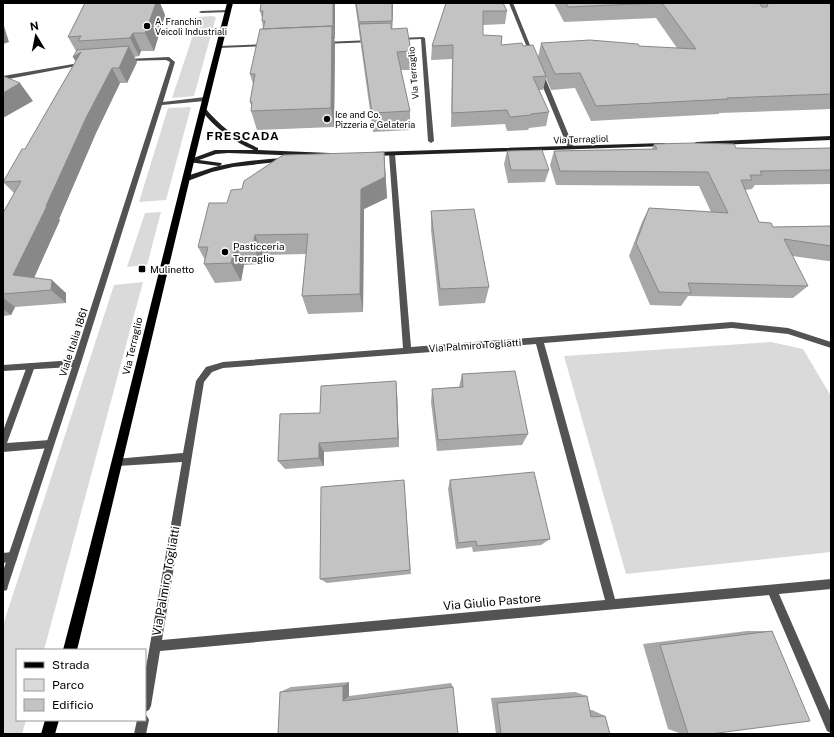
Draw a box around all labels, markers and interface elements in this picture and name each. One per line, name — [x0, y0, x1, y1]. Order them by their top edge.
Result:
north arrow — [16, 16, 56, 56]
place label: A. Franchin Veicoli Industriali — [155, 16, 227, 37]
text: N — [29, 19, 40, 33]
marker: A. Franchin Veicoli Industriali — [142, 21, 152, 31]
street label: Via Terraglio — [405, 46, 421, 100]
place label: Ice and Co. Pizzeria e Gelateria — [335, 109, 415, 130]
marker: Ice and Co. Pizzeria e Gelateria — [322, 114, 332, 124]
district label: FRESCADA — [206, 129, 280, 143]
street label: Via Terragliol — [553, 133, 609, 145]
place label: Pasticceria Terraglio — [233, 240, 284, 264]
marker: Pasticceria Terraglio — [220, 247, 230, 257]
place label: Mulinetto — [150, 263, 195, 275]
marker: Mulinetto — [137, 264, 147, 274]
street label: Viale Italia 1861 — [56, 306, 90, 378]
street label: Via Terraglio — [120, 316, 145, 376]
street label: Via Palmiro Togliatti — [428, 336, 522, 354]
street label: Via Palmiro Togliatti — [149, 525, 183, 637]
street label: Via Giulio Pastore — [442, 591, 542, 613]
legend — [16, 649, 146, 721]
text: Strada — [52, 658, 89, 672]
text: Parco — [52, 678, 84, 692]
text: Edificio — [52, 698, 94, 712]

